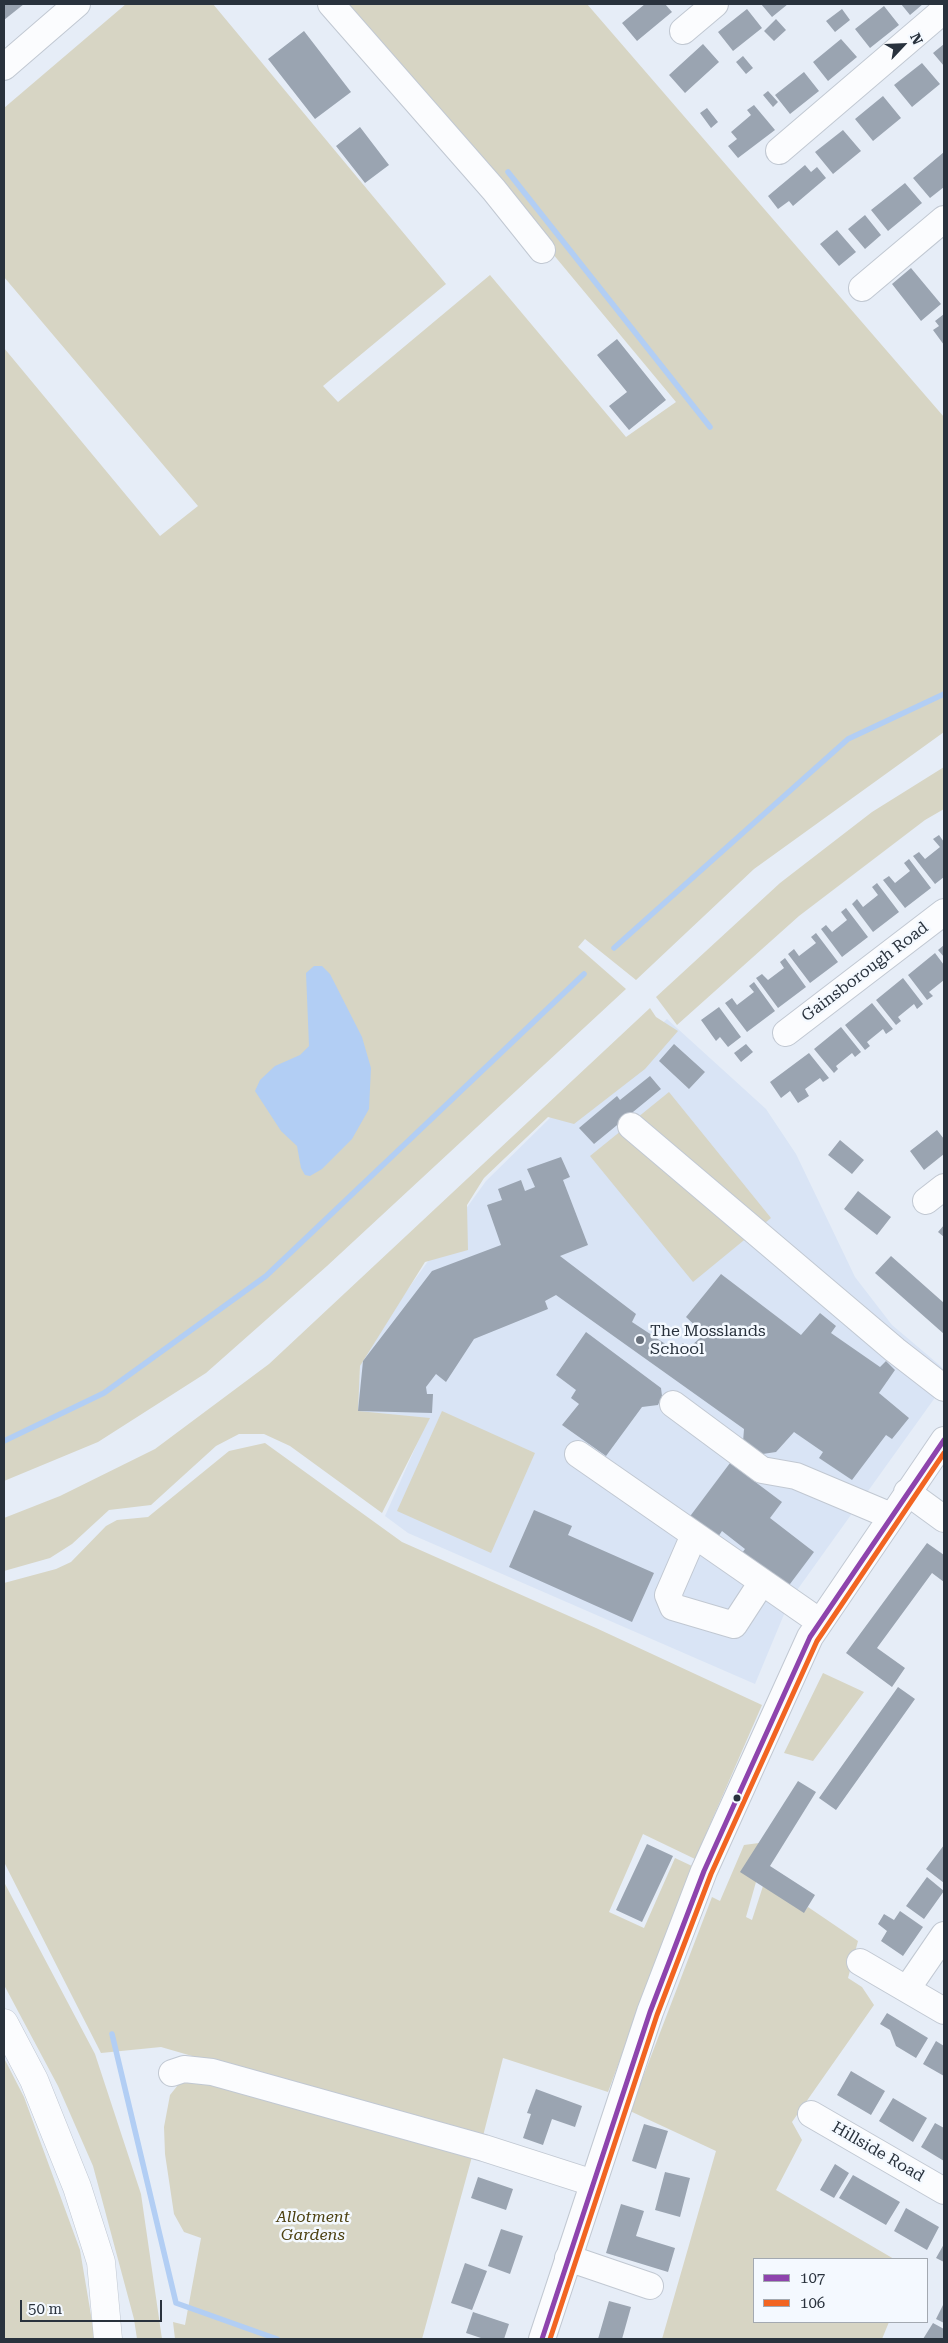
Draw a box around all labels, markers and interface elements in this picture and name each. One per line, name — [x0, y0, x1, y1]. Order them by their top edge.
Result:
north arrow — [878, 20, 928, 70]
text: N — [907, 30, 926, 47]
street label: Gainsborough Road — [798, 918, 932, 1026]
place label: The Mosslands School — [650, 1321, 766, 1359]
marker: The Mosslands School — [634, 1334, 646, 1346]
unlabelled marker — [732, 1793, 742, 1803]
street label: Hillside Road — [828, 2118, 928, 2186]
park label: Allotment Gardens — [276, 2207, 350, 2245]
legend — [753, 2258, 928, 2323]
text: 107 — [800, 2269, 825, 2287]
scale bar — [22, 2290, 165, 2322]
text: 106 — [800, 2294, 825, 2312]
text: 50 m — [28, 2300, 62, 2318]

